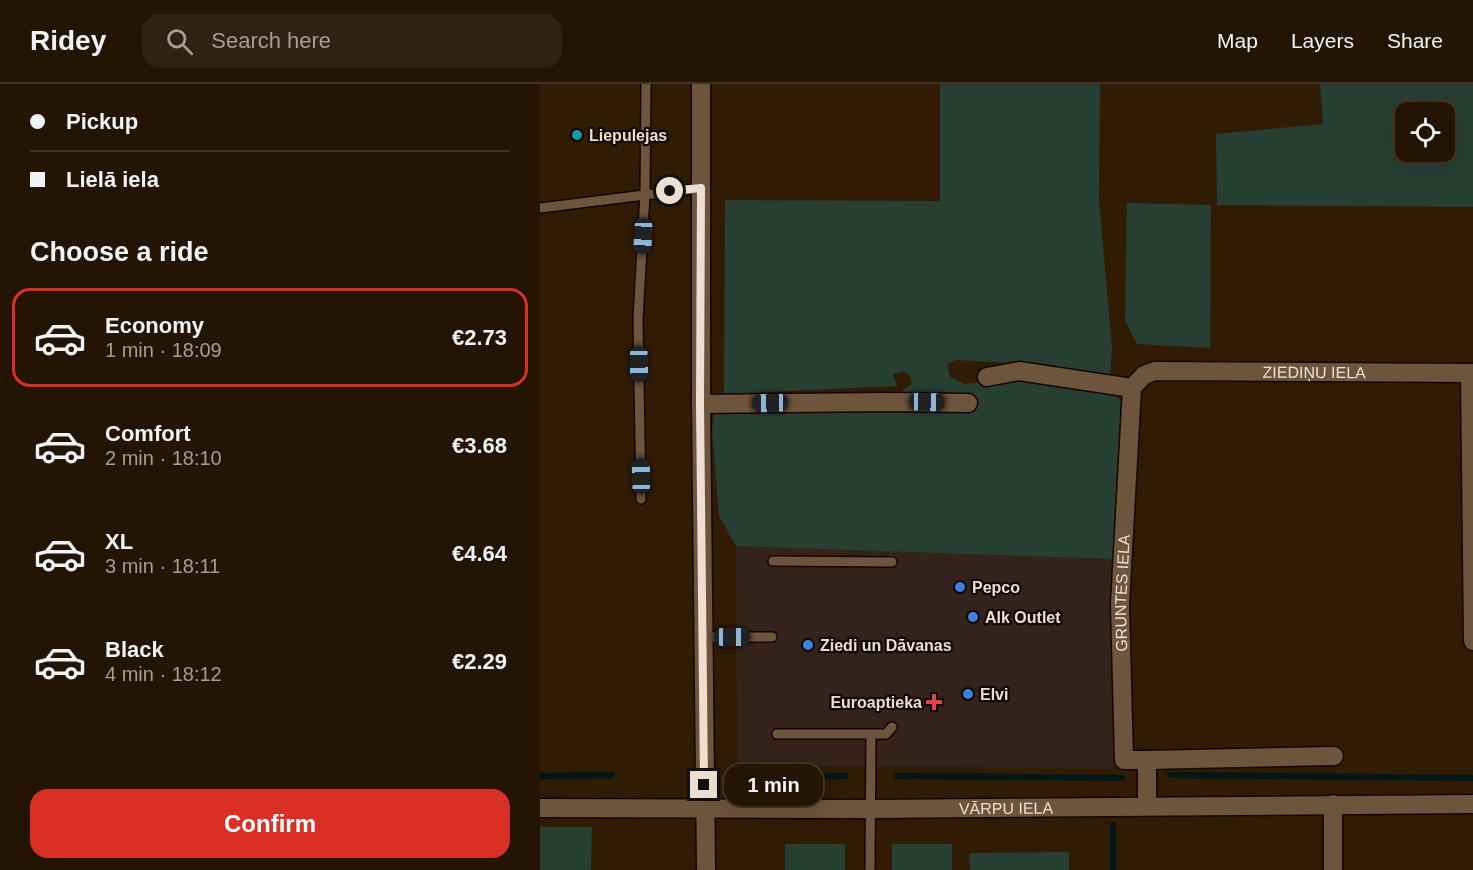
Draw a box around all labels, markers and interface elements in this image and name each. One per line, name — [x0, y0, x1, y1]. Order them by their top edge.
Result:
search box — [142, 14, 562, 68]
text: Ridey — [30, 25, 106, 56]
icon: search — [163, 25, 196, 58]
text: Search here — [211, 28, 331, 53]
text: Map — [1217, 29, 1258, 52]
text: Layers — [1291, 29, 1354, 52]
text: Share — [1387, 29, 1443, 52]
map controls — [1395, 102, 1455, 162]
button: locate — [1395, 102, 1455, 162]
text: Pickup — [66, 109, 138, 134]
place label: Liepulejas — [589, 127, 667, 144]
marker: Liepulejas — [570, 128, 584, 142]
text: Lielā iela — [66, 167, 159, 192]
route start — [656, 177, 683, 204]
car — [633, 218, 653, 254]
text: Choose a ride — [30, 237, 209, 267]
icon: car — [33, 311, 87, 365]
text: Economy — [105, 313, 204, 338]
text: €2.73 — [452, 325, 507, 350]
text: 1 min · 18:09 — [105, 339, 222, 361]
car — [630, 346, 648, 382]
street label: ZIEDIŅU IELA — [1263, 363, 1366, 381]
car — [909, 393, 945, 411]
car — [752, 394, 788, 412]
icon: car — [33, 419, 87, 473]
text: Comfort — [105, 421, 191, 446]
text: €3.68 — [452, 433, 507, 458]
text: 2 min · 18:10 — [105, 447, 222, 469]
car — [632, 458, 650, 494]
icon: car — [33, 527, 87, 581]
text: XL — [105, 529, 133, 554]
street label: GRUNTES IELA — [1111, 534, 1132, 652]
text: €4.64 — [452, 541, 507, 566]
text: 3 min · 18:11 — [105, 555, 220, 577]
place label: Pepco — [972, 579, 1020, 596]
marker: Pepco — [953, 580, 967, 594]
place label: Alk Outlet — [985, 609, 1061, 626]
marker: Alk Outlet — [966, 610, 980, 624]
car — [714, 628, 750, 646]
icon: car — [33, 635, 87, 689]
text: Black — [105, 637, 164, 662]
place label: Ziedi un Dāvanas — [820, 637, 952, 654]
marker: Ziedi un Dāvanas — [801, 638, 815, 652]
text: €2.29 — [452, 649, 507, 674]
text: 4 min · 18:12 — [105, 663, 222, 685]
place label: Elvi — [980, 686, 1008, 703]
marker: Elvi — [961, 687, 975, 701]
place label: Euroaptieka — [830, 694, 922, 711]
marker: Euroaptieka — [927, 695, 941, 709]
callout: 1 min — [725, 764, 824, 806]
route end — [690, 771, 717, 798]
text: 1 min — [747, 774, 800, 796]
button: Confirm — [30, 789, 510, 858]
street label: VĀRPU IELA — [959, 799, 1054, 817]

